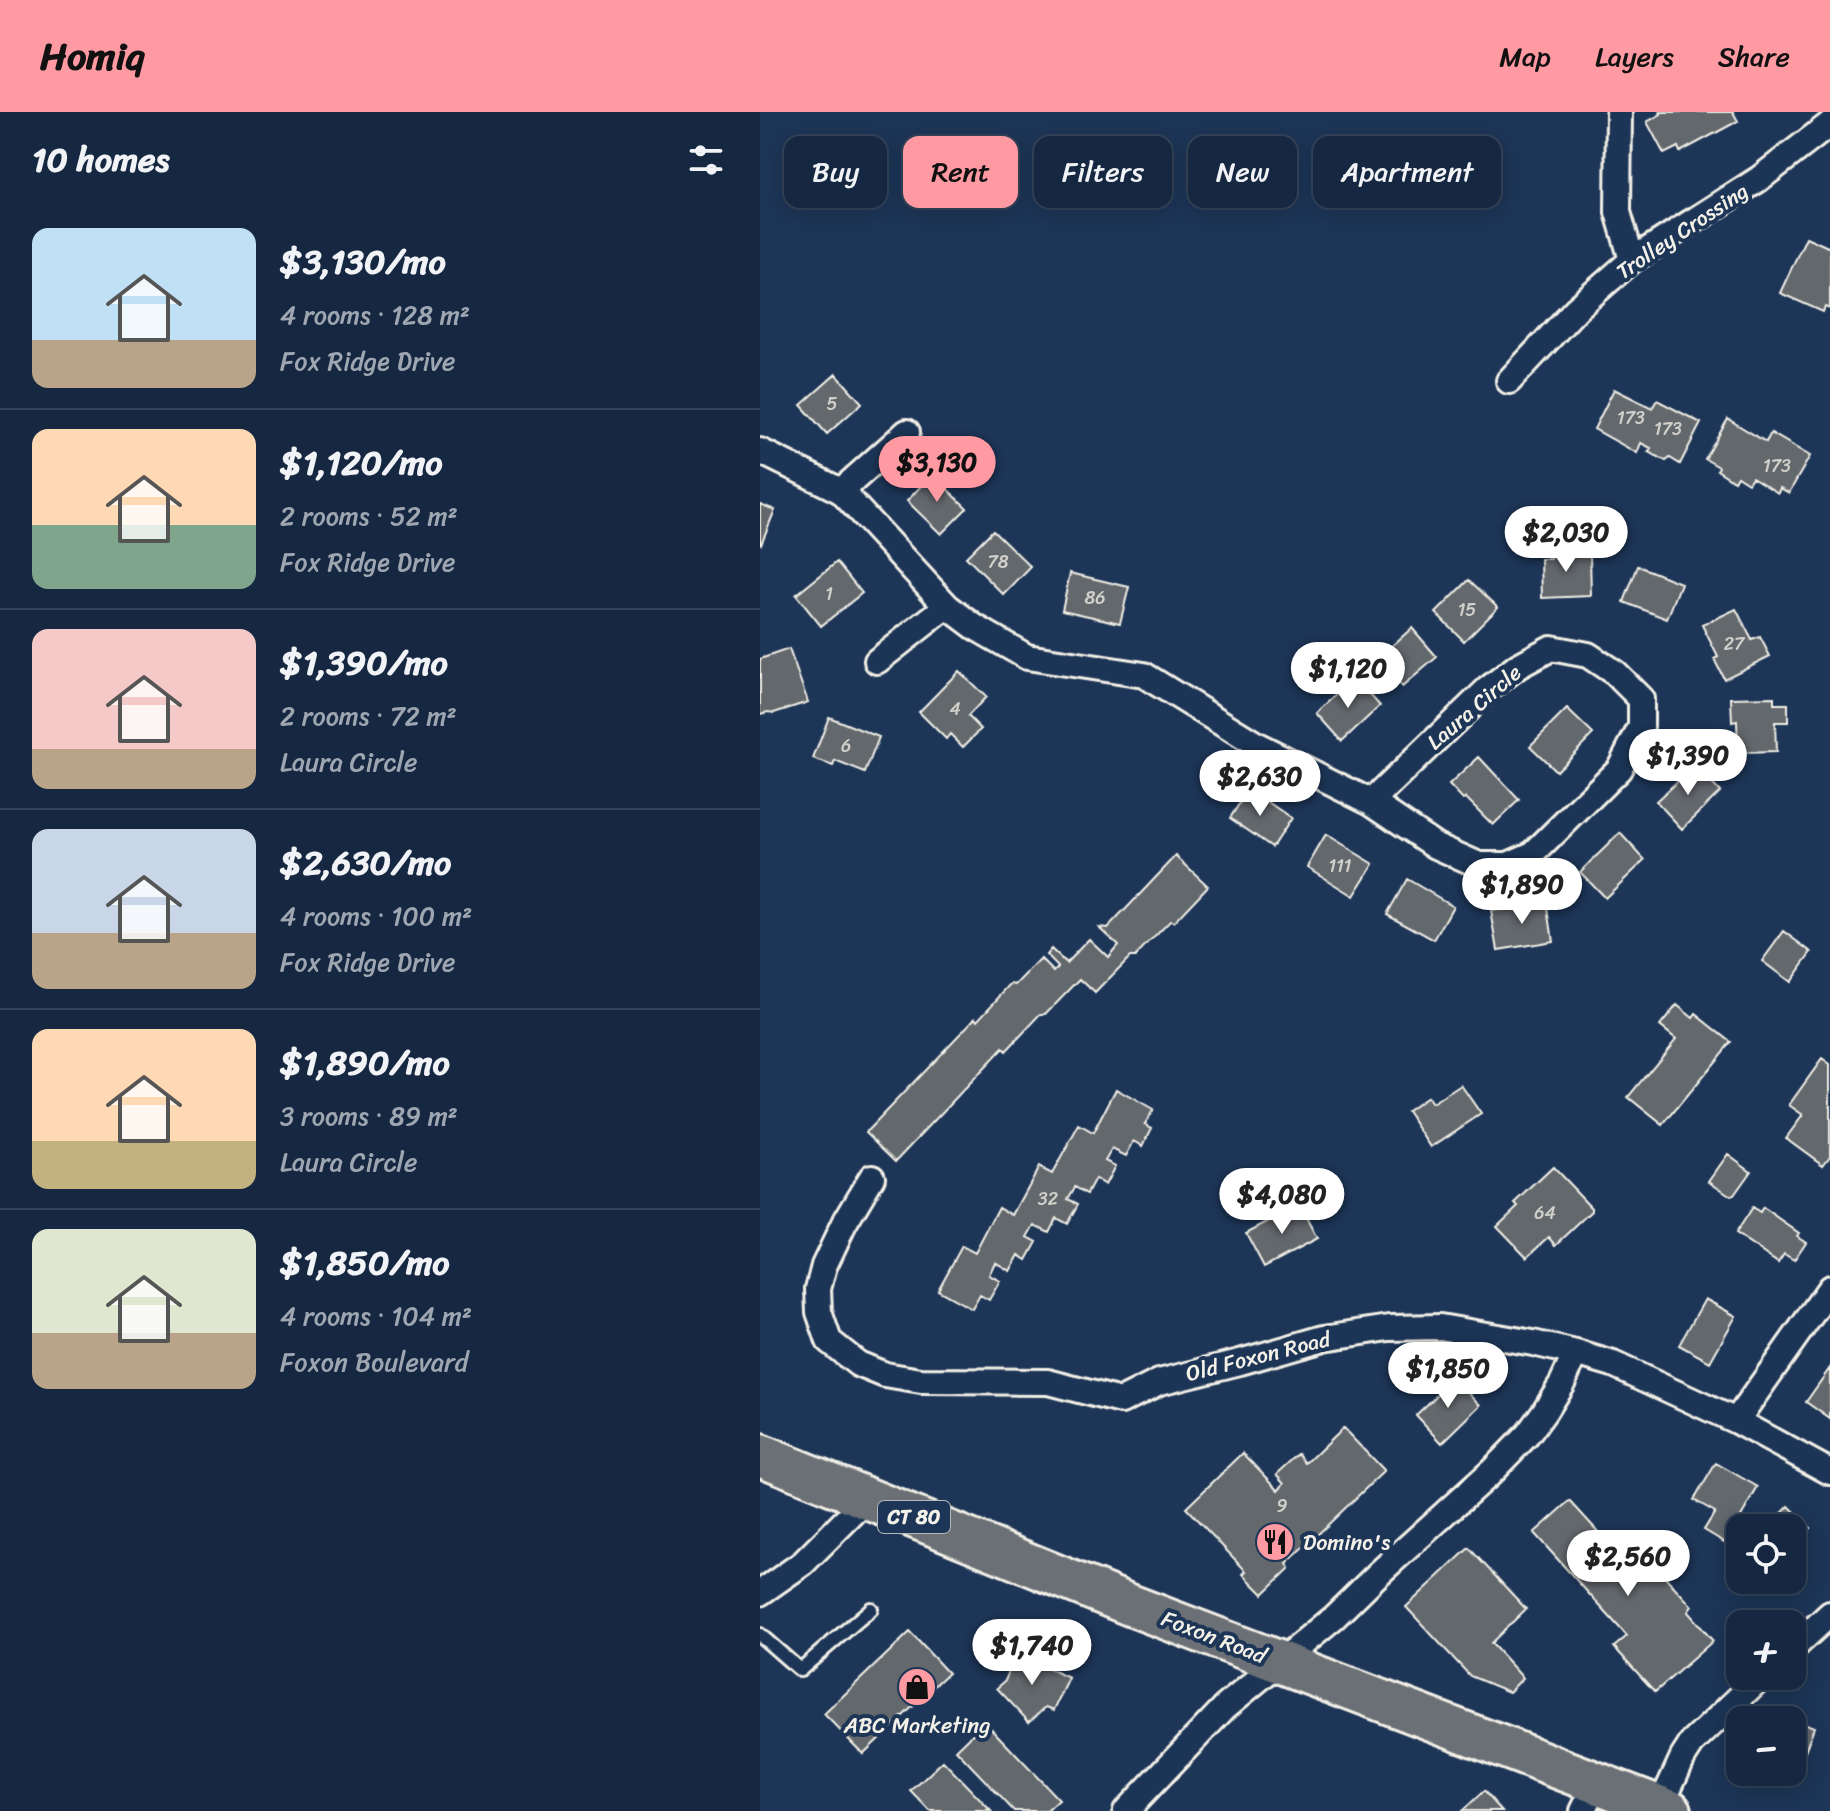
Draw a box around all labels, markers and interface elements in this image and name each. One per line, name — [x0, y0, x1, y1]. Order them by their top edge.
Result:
text: Homiq — [40, 23, 144, 90]
text: Map — [1499, 32, 1551, 81]
text: Layers — [1595, 32, 1674, 81]
text: Share — [1718, 32, 1790, 81]
text: 10 homes — [32, 130, 170, 190]
chip: Buy — [784, 136, 887, 208]
chip: Rent — [903, 136, 1018, 208]
chip: Filters — [1034, 136, 1172, 208]
chip: New — [1188, 136, 1297, 208]
chip: Apartment — [1313, 136, 1501, 208]
icon: filters — [684, 138, 728, 182]
street label: Trolley Crossing — [1608, 172, 1756, 290]
text: $3,130/mo — [280, 232, 446, 292]
icon: home — [96, 260, 192, 356]
text: 4 rooms · 128 m² — [280, 292, 470, 338]
text: Fox Ridge Drive — [280, 338, 455, 384]
house number: 5 — [827, 388, 838, 420]
house number: 173 — [1617, 402, 1645, 434]
house number: 173 — [1654, 413, 1682, 445]
text: $1,120/mo — [280, 433, 443, 493]
pin: $3,130 — [872, 436, 1002, 504]
text: $3,130 — [897, 439, 977, 485]
house number: 173 — [1763, 450, 1791, 482]
icon: home — [96, 461, 192, 557]
text: 2 rooms · 52 m² — [280, 493, 458, 539]
pin: $2,030 — [1501, 506, 1631, 574]
text: $2,030 — [1523, 509, 1609, 555]
text: Fox Ridge Drive — [280, 539, 455, 585]
house number: 78 — [987, 546, 1009, 578]
house number: 1 — [825, 578, 833, 610]
house number: 86 — [1084, 582, 1106, 614]
house number: 15 — [1458, 594, 1476, 626]
house number: 27 — [1724, 628, 1746, 660]
text: $1,390/mo — [280, 633, 448, 693]
pin: $1,120 — [1283, 642, 1413, 710]
text: $1,120 — [1309, 645, 1387, 691]
street label: Laura Circle — [1417, 654, 1531, 760]
icon: home — [96, 661, 192, 757]
text: 2 rooms · 72 m² — [280, 693, 457, 739]
house number: 4 — [949, 693, 961, 725]
pin: $1,390 — [1623, 729, 1753, 797]
house number: 6 — [841, 730, 851, 762]
text: $1,390 — [1647, 732, 1729, 778]
text: Laura Circle — [280, 739, 417, 785]
pin: $2,630 — [1195, 750, 1325, 818]
text: $2,630 — [1218, 753, 1302, 799]
text: $2,630/mo — [280, 833, 451, 893]
house number: 111 — [1328, 850, 1352, 882]
pin: $1,890 — [1457, 858, 1587, 926]
icon: home — [96, 861, 192, 957]
text: $1,890 — [1480, 861, 1564, 907]
text: 4 rooms · 100 m² — [280, 893, 472, 939]
text: Fox Ridge Drive — [280, 939, 455, 985]
text: $1,890/mo — [280, 1033, 450, 1093]
icon: home — [96, 1061, 192, 1157]
text: 3 rooms · 89 m² — [280, 1093, 458, 1139]
text: Laura Circle — [280, 1139, 417, 1185]
pin: $4,080 — [1217, 1168, 1347, 1236]
text: $4,080 — [1237, 1171, 1327, 1217]
house number: 32 — [1038, 1183, 1058, 1215]
house number: 64 — [1534, 1197, 1556, 1229]
text: $1,850/mo — [280, 1233, 450, 1293]
icon: home — [96, 1261, 192, 1357]
text: 4 rooms · 104 m² — [280, 1293, 472, 1339]
street label: Old Foxon Road — [1182, 1319, 1336, 1393]
text: Foxon Boulevard — [280, 1339, 468, 1385]
pin: $1,850 — [1383, 1342, 1513, 1410]
text: $1,850 — [1406, 1345, 1490, 1391]
house number: 9 — [1276, 1490, 1288, 1522]
road number: CT 80 — [878, 1501, 950, 1533]
map controls — [1726, 1514, 1806, 1786]
button: locate — [1726, 1514, 1806, 1594]
restaurant icon: Domino's — [1254, 1521, 1296, 1563]
place label: Domino's — [1303, 1523, 1390, 1562]
pin: $2,560 — [1563, 1530, 1693, 1598]
text: $2,560 — [1585, 1533, 1671, 1579]
street label: Foxon Road — [1156, 1599, 1274, 1675]
button: + — [1726, 1610, 1806, 1690]
pin: $1,740 — [967, 1619, 1097, 1687]
text: $1,740 — [990, 1622, 1074, 1668]
shop icon: ABC Marketing — [896, 1666, 938, 1708]
place label: ABC Marketing — [843, 1706, 990, 1745]
button: − — [1726, 1706, 1806, 1786]

